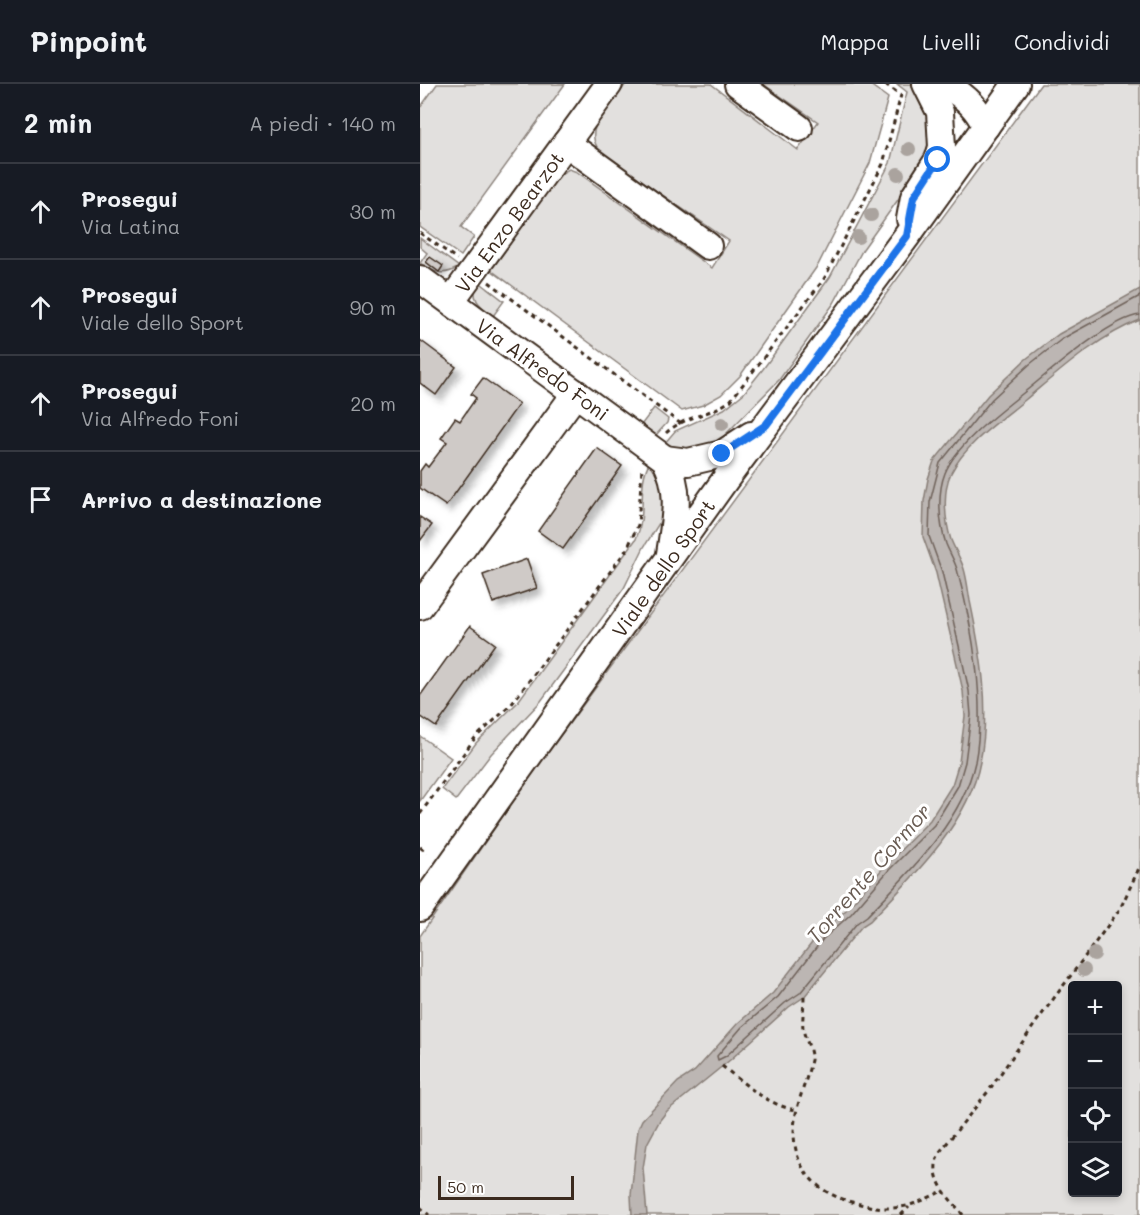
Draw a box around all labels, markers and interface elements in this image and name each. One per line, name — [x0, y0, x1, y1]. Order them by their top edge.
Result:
text: Pinpoint — [30, 23, 147, 59]
text: Mappa — [821, 28, 889, 55]
text: Livelli — [922, 28, 981, 55]
text: Condividi — [1014, 28, 1110, 55]
text: 2 min — [24, 106, 92, 140]
text: A piedi · 140 m — [249, 110, 396, 136]
street label: Via Enzo Bearzot — [449, 146, 569, 298]
route start — [924, 146, 950, 172]
text: Prosegui — [81, 184, 178, 213]
icon: ahead — [24, 195, 57, 228]
text: 30 m — [350, 198, 396, 224]
text: Via Latina — [81, 213, 180, 239]
text: Prosegui — [81, 280, 178, 309]
icon: ahead — [24, 291, 57, 324]
text: 90 m — [350, 294, 396, 320]
text: Viale dello Sport — [81, 309, 244, 335]
street label: Via Alfredo Foni — [471, 312, 615, 426]
text: Prosegui — [81, 376, 178, 405]
icon: ahead — [24, 387, 57, 420]
text: 20 m — [350, 390, 396, 416]
text: Via Alfredo Foni — [81, 405, 239, 431]
route end — [708, 440, 734, 466]
icon: arrive — [24, 483, 57, 516]
text: Arrivo a destinazione — [81, 485, 322, 514]
street label: Viale dello Sport — [606, 494, 720, 642]
water label: Torrente Cormor — [800, 798, 936, 948]
map controls — [1068, 981, 1122, 1197]
button: + — [1068, 981, 1122, 1035]
button: − — [1068, 1035, 1122, 1089]
button: locate — [1068, 1089, 1122, 1143]
button: layers — [1068, 1143, 1122, 1197]
scale bar — [438, 1173, 574, 1200]
text: 50 m — [447, 1176, 484, 1197]

